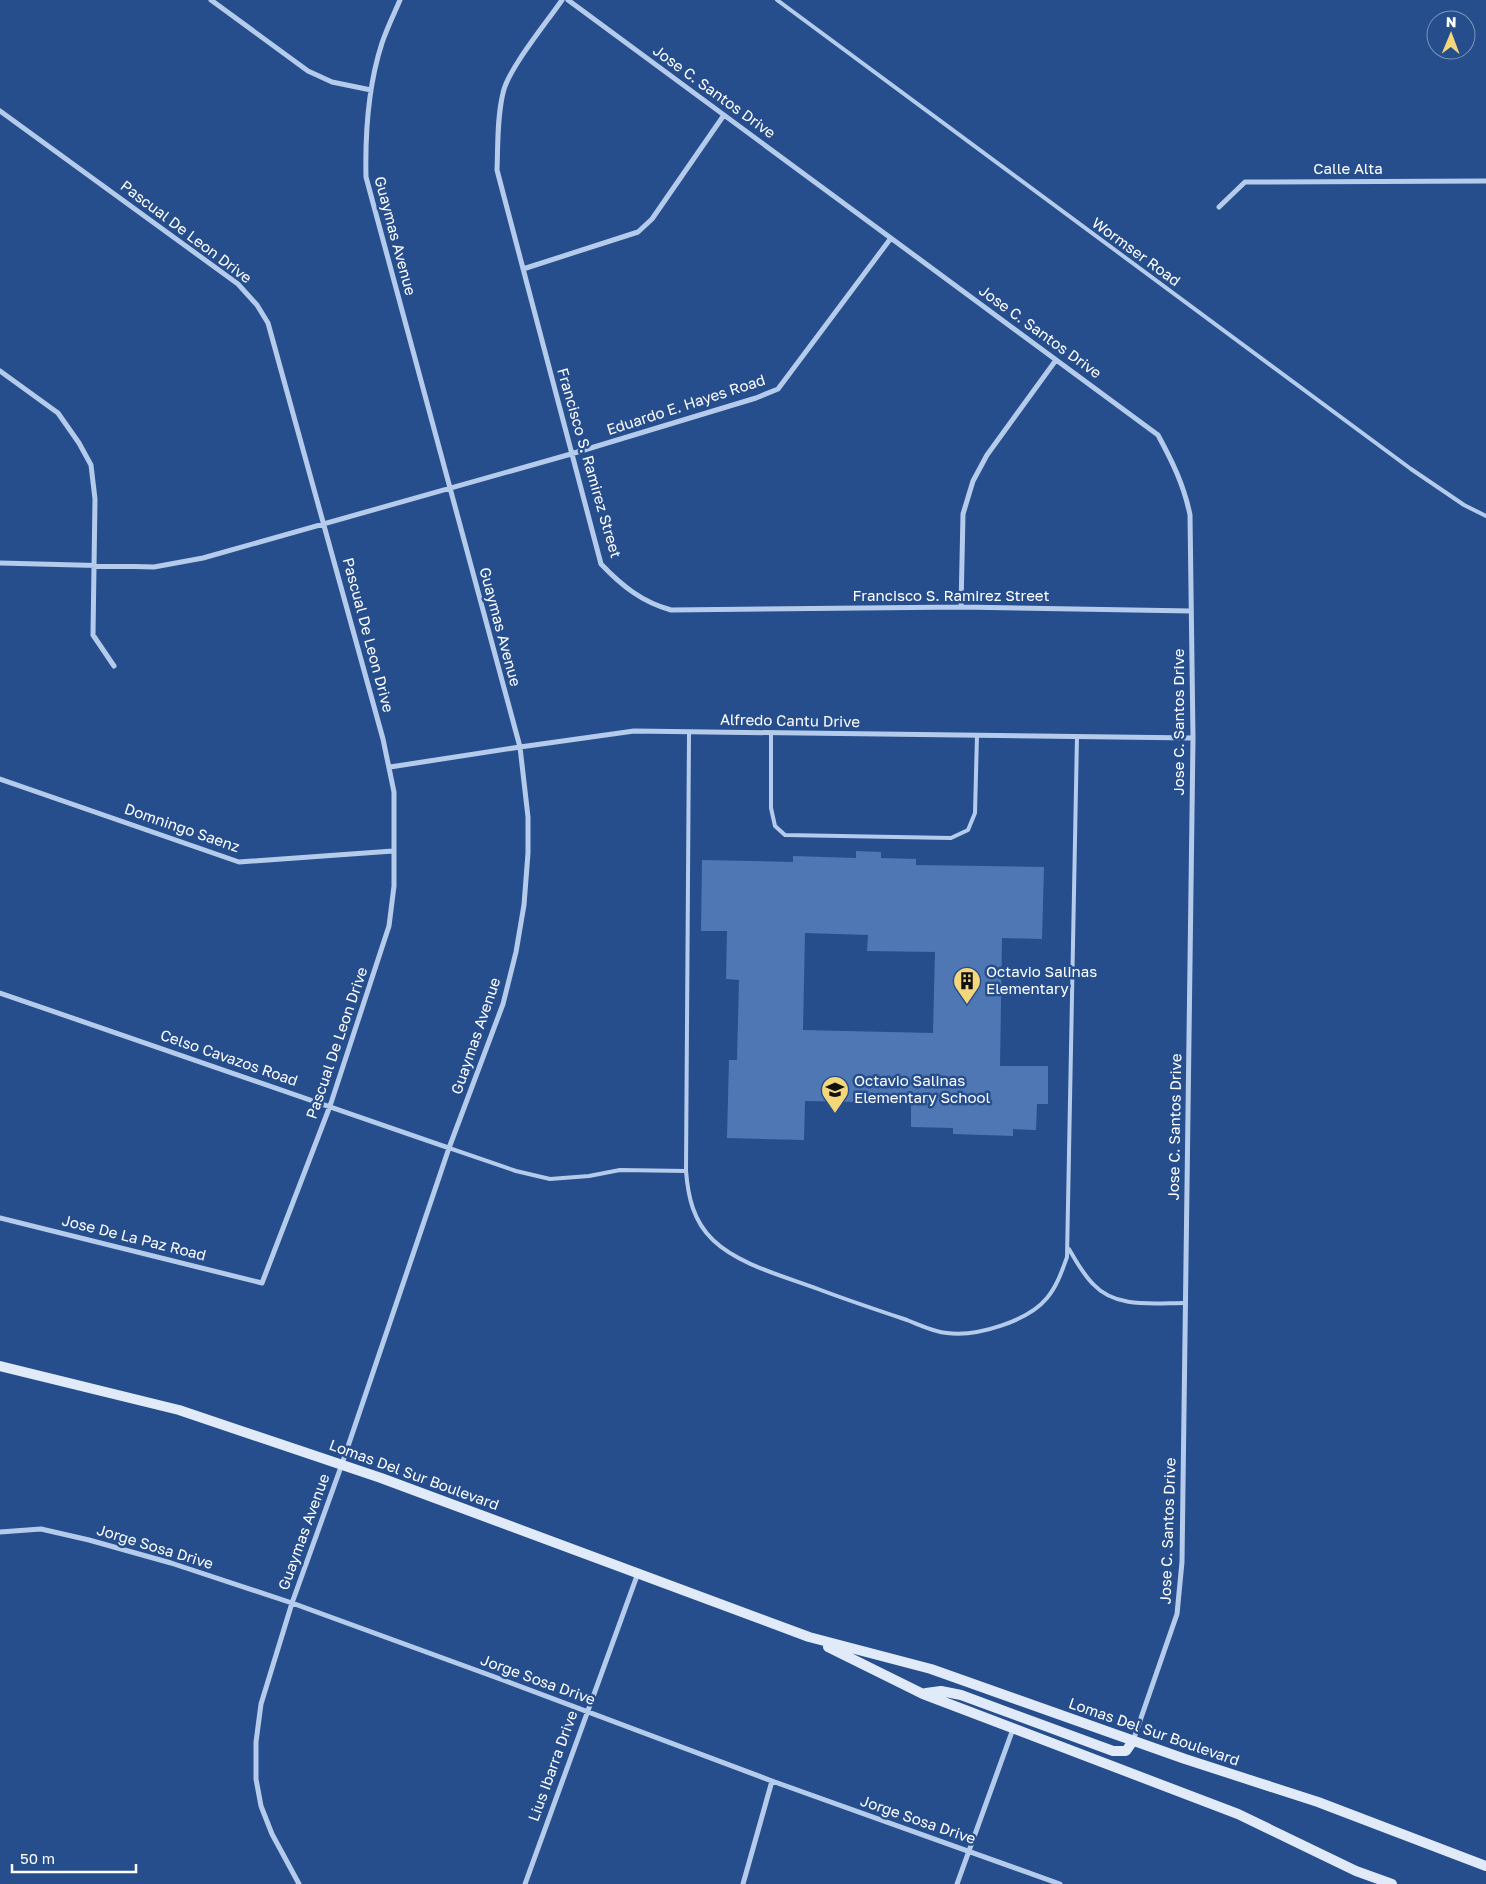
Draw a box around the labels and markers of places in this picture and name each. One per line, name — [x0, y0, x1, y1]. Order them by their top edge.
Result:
place label: Octavio Salinas Elementary — [986, 962, 1097, 997]
building icon: Octavio Salinas Elementary — [952, 966, 982, 1005]
place label: Octavio Salinas Elementary School — [854, 1071, 990, 1106]
school or university icon: Octavio Salinas Elementary School — [820, 1075, 850, 1114]

